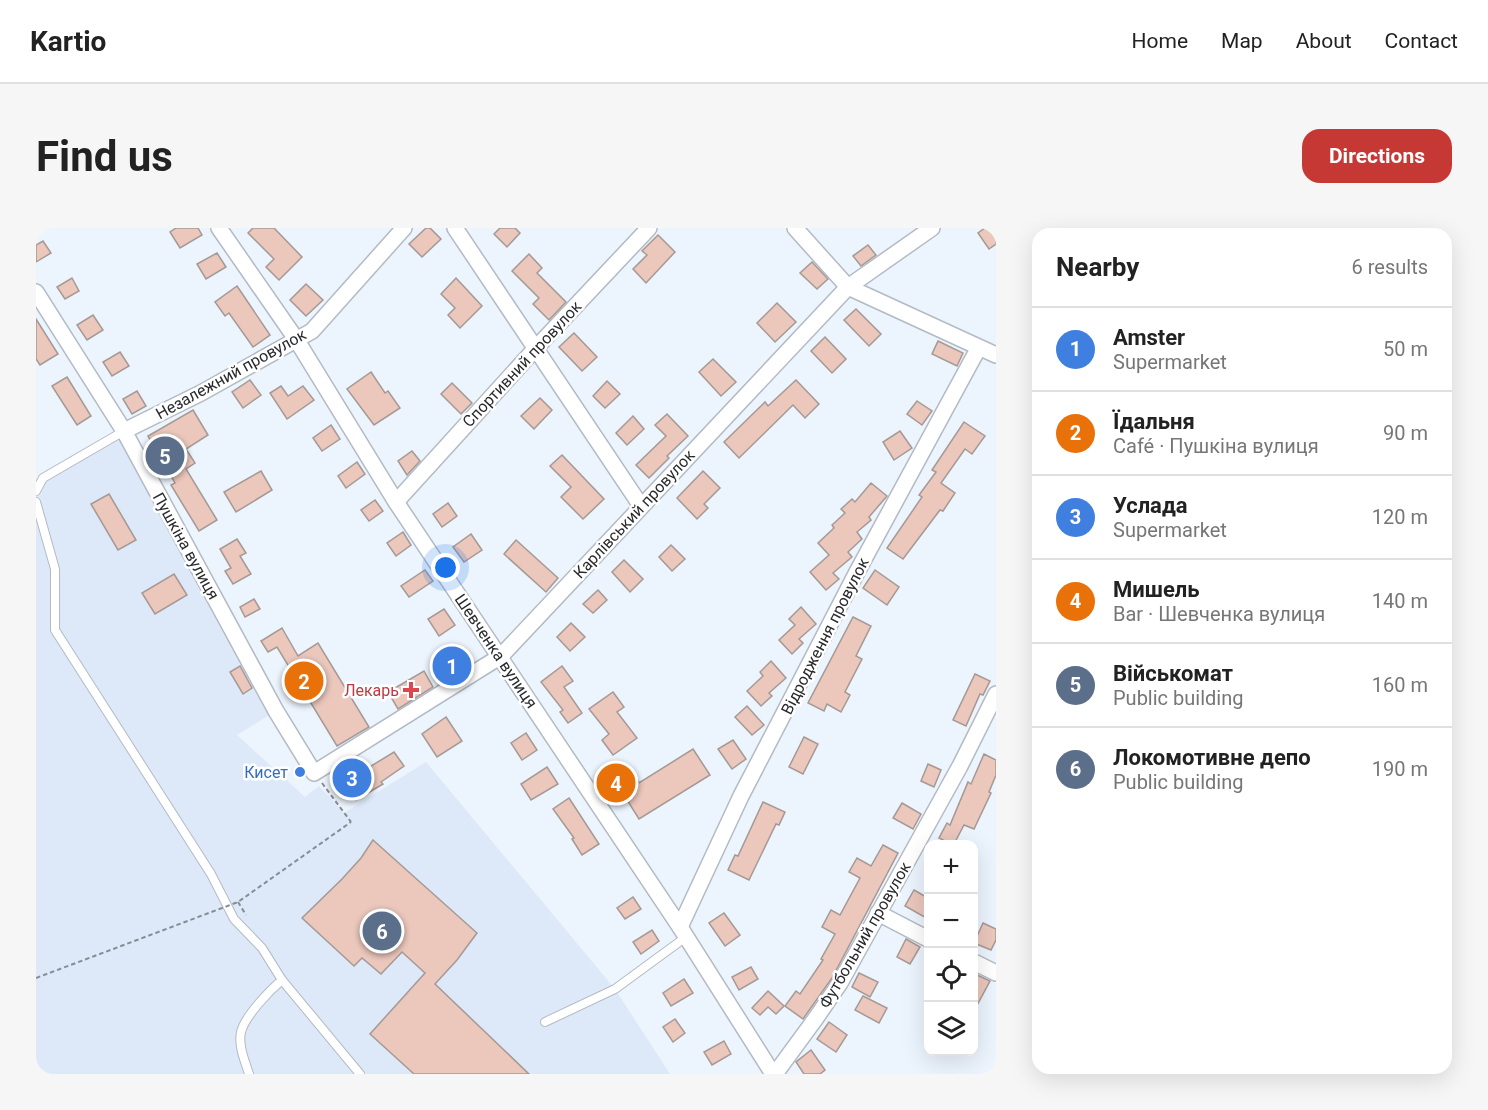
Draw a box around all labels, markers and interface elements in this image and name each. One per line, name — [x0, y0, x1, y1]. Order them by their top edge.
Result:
text: Kartio — [30, 25, 106, 58]
text: Home — [1132, 29, 1188, 53]
text: Map — [1221, 29, 1263, 53]
text: About — [1296, 29, 1352, 53]
text: Contact — [1385, 29, 1458, 53]
button: Directions — [1302, 129, 1452, 183]
text: Find us — [36, 132, 173, 181]
text: Nearby — [1056, 252, 1139, 282]
text: 6 results — [1352, 255, 1428, 279]
street label: Спортивний провулок — [459, 297, 586, 431]
street label: Незалежний провулок — [152, 325, 310, 423]
text: Amster — [1113, 325, 1185, 350]
text: 1 — [1070, 337, 1081, 361]
text: 50 m — [1383, 337, 1428, 361]
text: Supermarket — [1113, 350, 1227, 374]
text: Їдальня — [1113, 409, 1195, 434]
text: 2 — [1070, 421, 1081, 445]
text: 90 m — [1383, 421, 1428, 445]
pin: 5 — [146, 434, 184, 478]
text: Café · Пушкіна вулиця — [1113, 434, 1319, 458]
street label: Карлівський провулок — [569, 445, 699, 582]
street label: Пушкіна вулиця — [149, 489, 223, 603]
text: Услада — [1113, 493, 1188, 518]
text: 3 — [1070, 505, 1081, 529]
text: 120 m — [1372, 505, 1428, 529]
text: Supermarket — [1113, 518, 1227, 542]
your location — [431, 553, 460, 582]
street label: Відродження провулок — [777, 554, 873, 717]
text: Мишель — [1113, 577, 1200, 602]
text: 4 — [1070, 589, 1081, 613]
text: 140 m — [1372, 589, 1428, 613]
street label: Шевченка вулиця — [451, 590, 541, 712]
text: Bar · Шевченка вулиця — [1113, 602, 1325, 626]
pin: 1 — [432, 644, 472, 688]
pin: 2 — [284, 658, 324, 704]
text: Військомат — [1113, 661, 1233, 686]
text: 5 — [1070, 673, 1081, 697]
text: 160 m — [1372, 673, 1428, 697]
place label: Лекарь — [344, 681, 399, 700]
marker: Лекарь — [404, 683, 418, 697]
text: Public building — [1113, 686, 1243, 710]
text: Локомотивне депо — [1113, 745, 1311, 770]
pin: 3 — [332, 756, 372, 800]
text: 6 — [1070, 757, 1081, 781]
text: 190 m — [1372, 757, 1428, 781]
pin: 4 — [596, 760, 636, 806]
place label: Кисет — [244, 763, 288, 782]
marker: Кисет — [293, 765, 307, 779]
text: Public building — [1113, 770, 1243, 794]
map controls — [924, 840, 978, 1056]
button: + — [924, 840, 978, 894]
street label: Футбольний провулок — [815, 858, 915, 1012]
button: − — [924, 894, 978, 948]
pin: 6 — [362, 908, 402, 954]
button: locate — [924, 948, 978, 1002]
button: layers — [924, 1002, 978, 1056]

